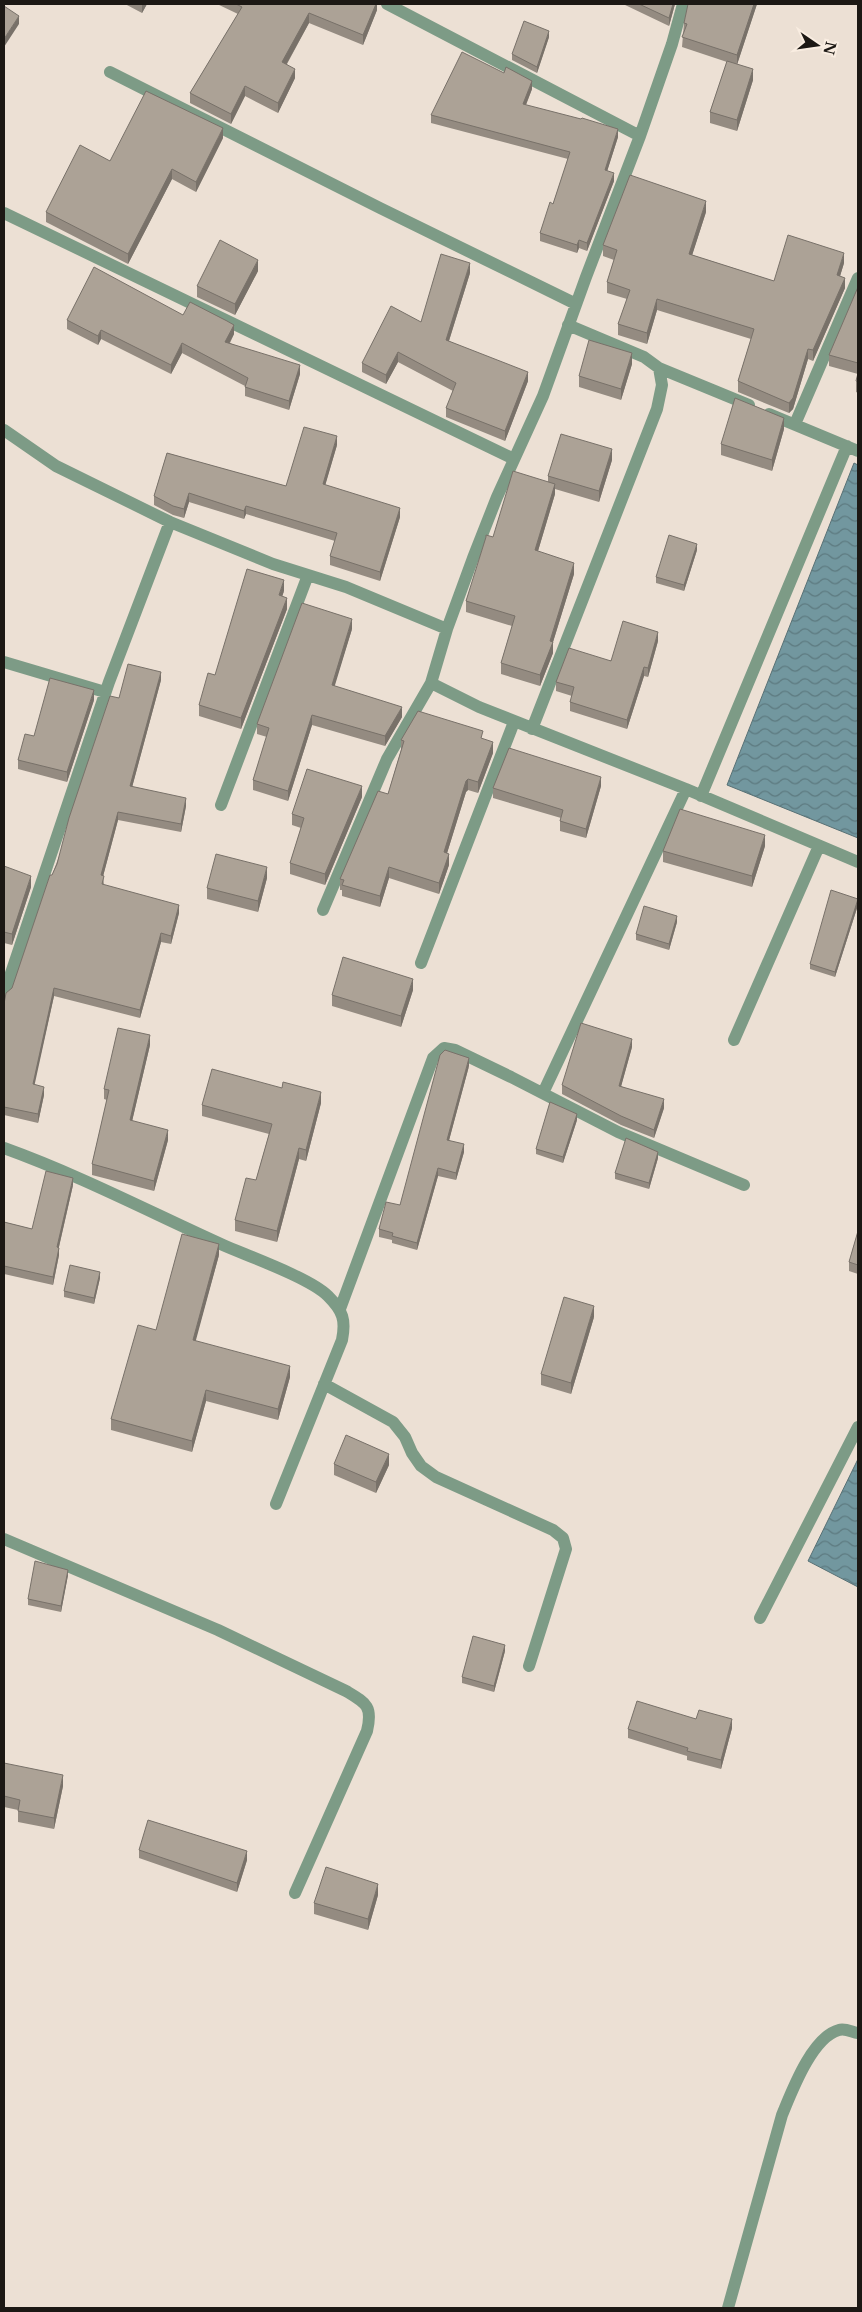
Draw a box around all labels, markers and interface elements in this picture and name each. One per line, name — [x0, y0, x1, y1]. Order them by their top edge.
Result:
north arrow — [792, 20, 842, 70]
text: N — [819, 39, 840, 56]

